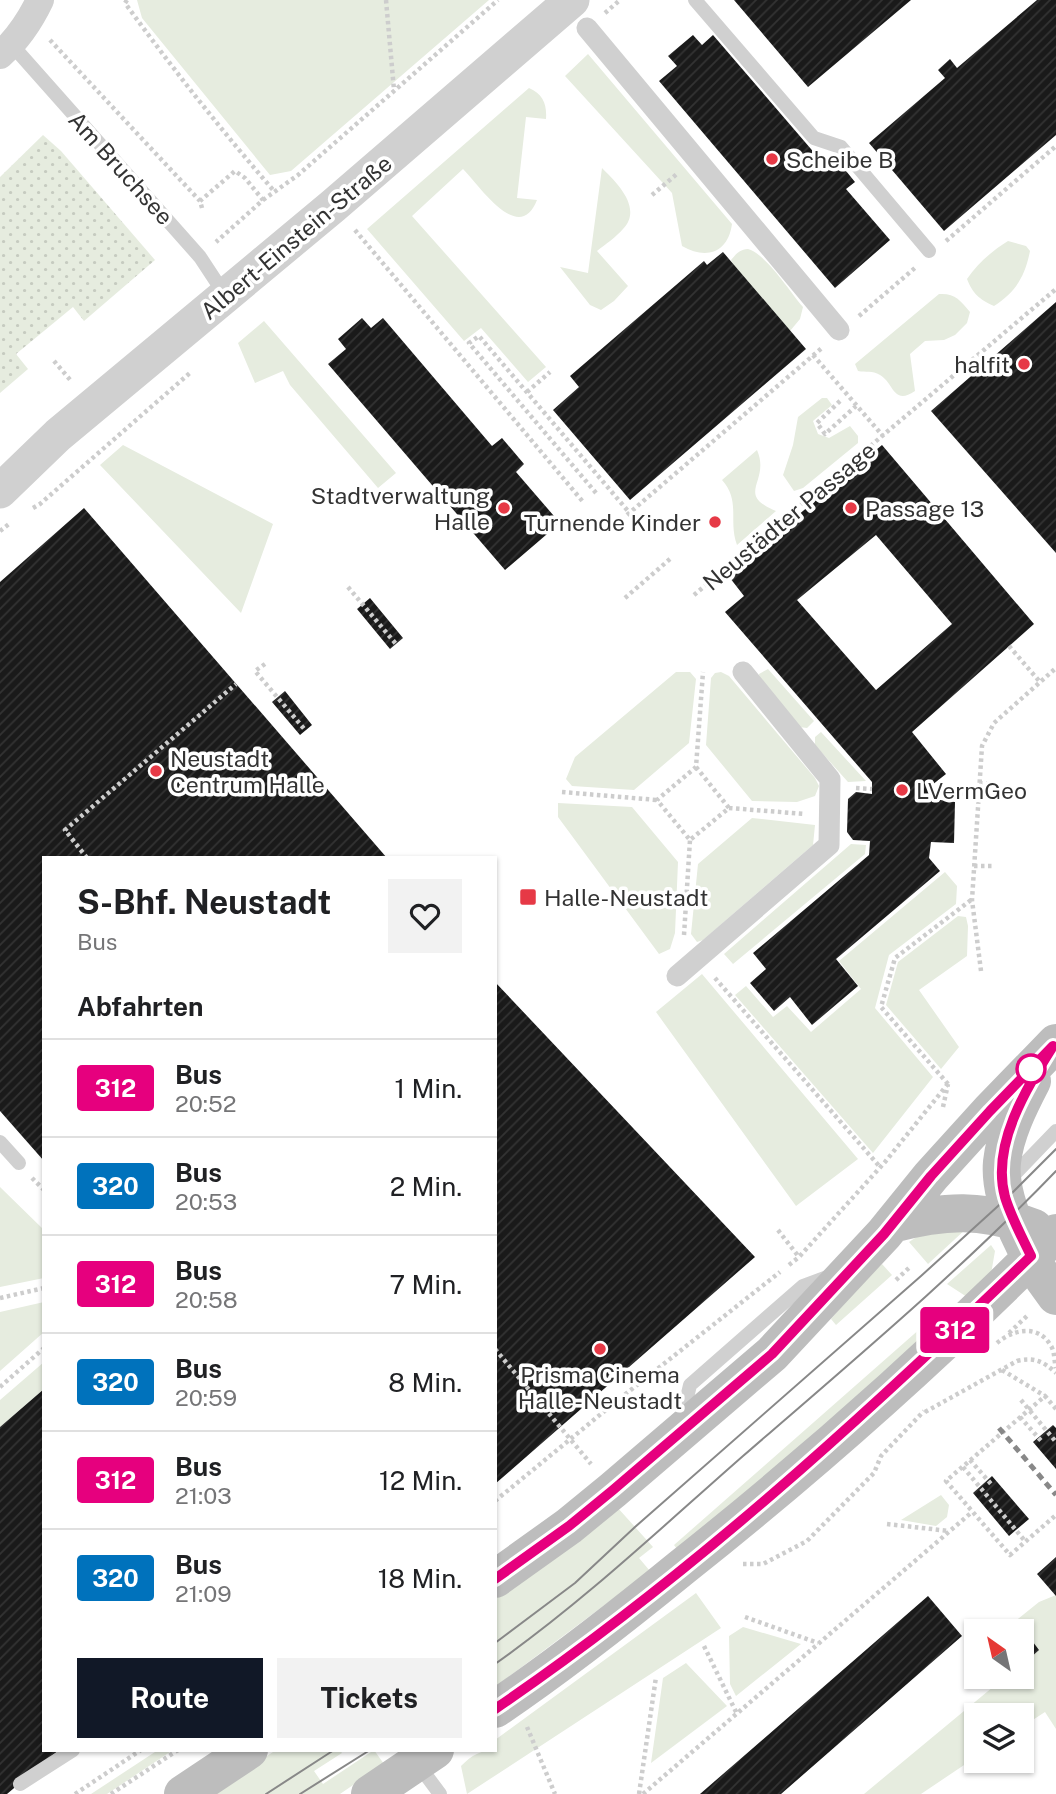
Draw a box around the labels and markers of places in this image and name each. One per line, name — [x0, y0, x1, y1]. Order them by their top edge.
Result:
place label: Scheibe B — [786, 146, 894, 173]
marker: Scheibe B — [764, 151, 780, 167]
place label: halfit — [954, 351, 1010, 378]
marker: halfit — [1016, 356, 1032, 372]
place label: Stadtverwaltung Halle — [311, 482, 490, 535]
place label: Passage 13 — [865, 495, 984, 522]
marker: Stadtverwaltung Halle — [496, 500, 512, 516]
marker: Passage 13 — [843, 500, 859, 516]
place label: Turnende Kinder — [524, 509, 701, 536]
marker: Turnende Kinder — [707, 514, 723, 530]
place label: Neustadt Centrum Halle — [170, 745, 325, 798]
marker: Neustadt Centrum Halle — [148, 763, 164, 779]
place label: LVermGeo — [916, 777, 1027, 804]
marker: LVermGeo — [894, 782, 910, 798]
place label: Halle-Neustadt — [544, 884, 708, 911]
marker: Halle-Neustadt — [518, 887, 538, 907]
unlabelled marker — [1016, 1054, 1046, 1084]
marker: Prisma Cinema Halle-Neustadt — [592, 1341, 608, 1357]
place label: Prisma Cinema Halle-Neustadt — [518, 1361, 682, 1414]

